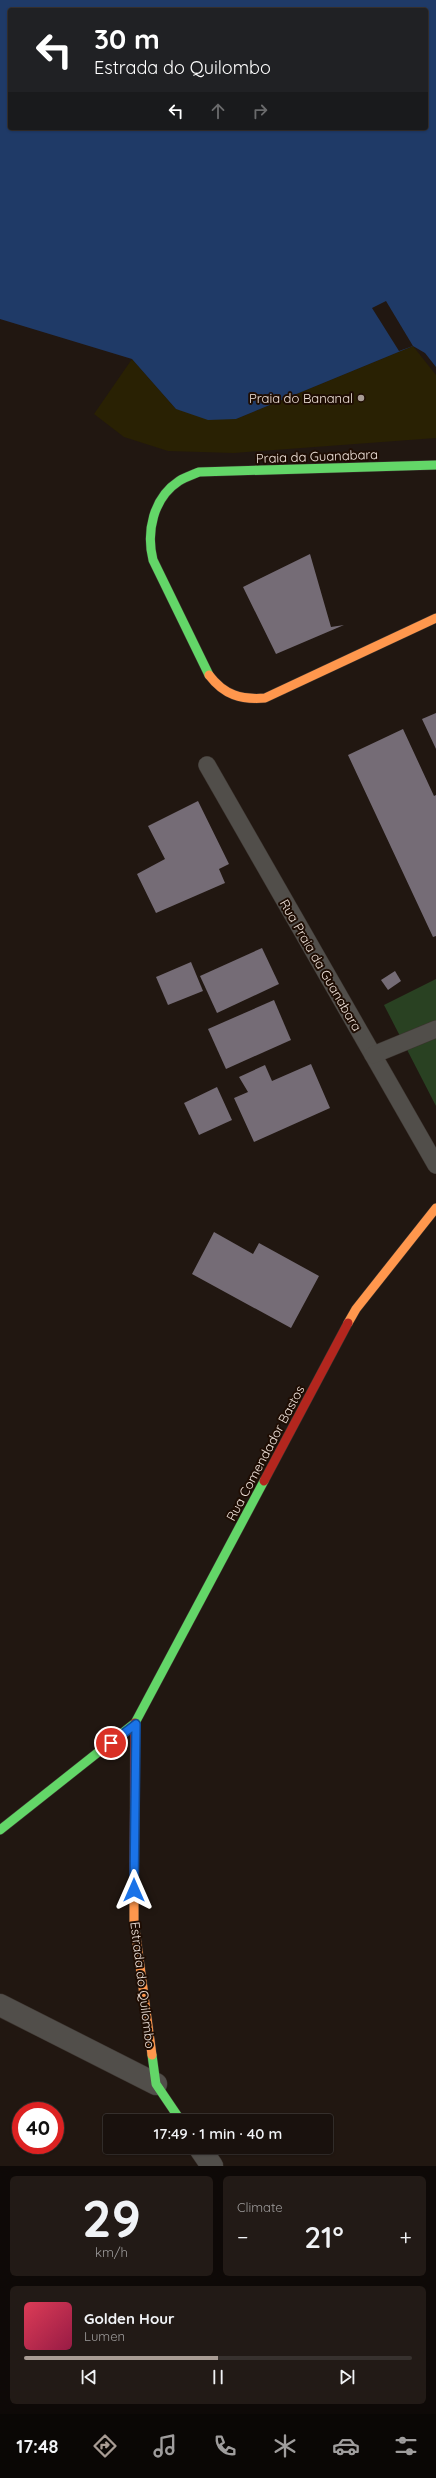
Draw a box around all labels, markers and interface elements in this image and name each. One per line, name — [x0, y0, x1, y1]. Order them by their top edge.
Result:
text: 30 m — [94, 21, 160, 56]
icon: left — [28, 24, 80, 76]
text: Estrada do Quilombo — [94, 56, 271, 79]
icon: left — [165, 100, 187, 122]
icon: ahead — [207, 100, 229, 122]
icon: right — [249, 100, 271, 122]
place label: Praia do Bananal — [249, 390, 353, 406]
marker: Praia do Bananal — [356, 393, 366, 403]
street label: Praia da Guanabara — [256, 446, 378, 466]
street label: Rua Praia da Guanabara — [277, 896, 365, 1034]
street label: Rua Comendador Bastos — [222, 1382, 308, 1524]
pin — [94, 1726, 128, 1760]
icon: arrive — [100, 1732, 122, 1754]
position arrow — [113, 1869, 155, 1911]
street label: Estrada do Quilombo — [127, 1921, 159, 2050]
speed limit sign: 40 — [12, 2102, 64, 2154]
text: 17:49 · 1 min · 40 m — [154, 2124, 282, 2143]
text: 29 — [82, 2185, 141, 2250]
text: Climate — [237, 2199, 283, 2215]
text: 21° — [304, 2218, 344, 2256]
text: − — [237, 2223, 248, 2251]
text: + — [400, 2223, 412, 2251]
text: km/h — [95, 2244, 128, 2260]
text: Golden Hour — [84, 2309, 175, 2328]
text: Lumen — [84, 2328, 125, 2344]
icon: previous — [78, 2366, 100, 2388]
icon: pause — [207, 2366, 229, 2388]
icon: next — [336, 2366, 358, 2388]
icon: directions — [91, 2432, 119, 2460]
icon: music — [151, 2432, 179, 2460]
icon: phone — [211, 2432, 239, 2460]
icon: climate — [271, 2432, 299, 2460]
icon: car — [332, 2432, 360, 2460]
icon: filters — [392, 2432, 420, 2460]
text: 17:48 — [16, 2435, 58, 2458]

